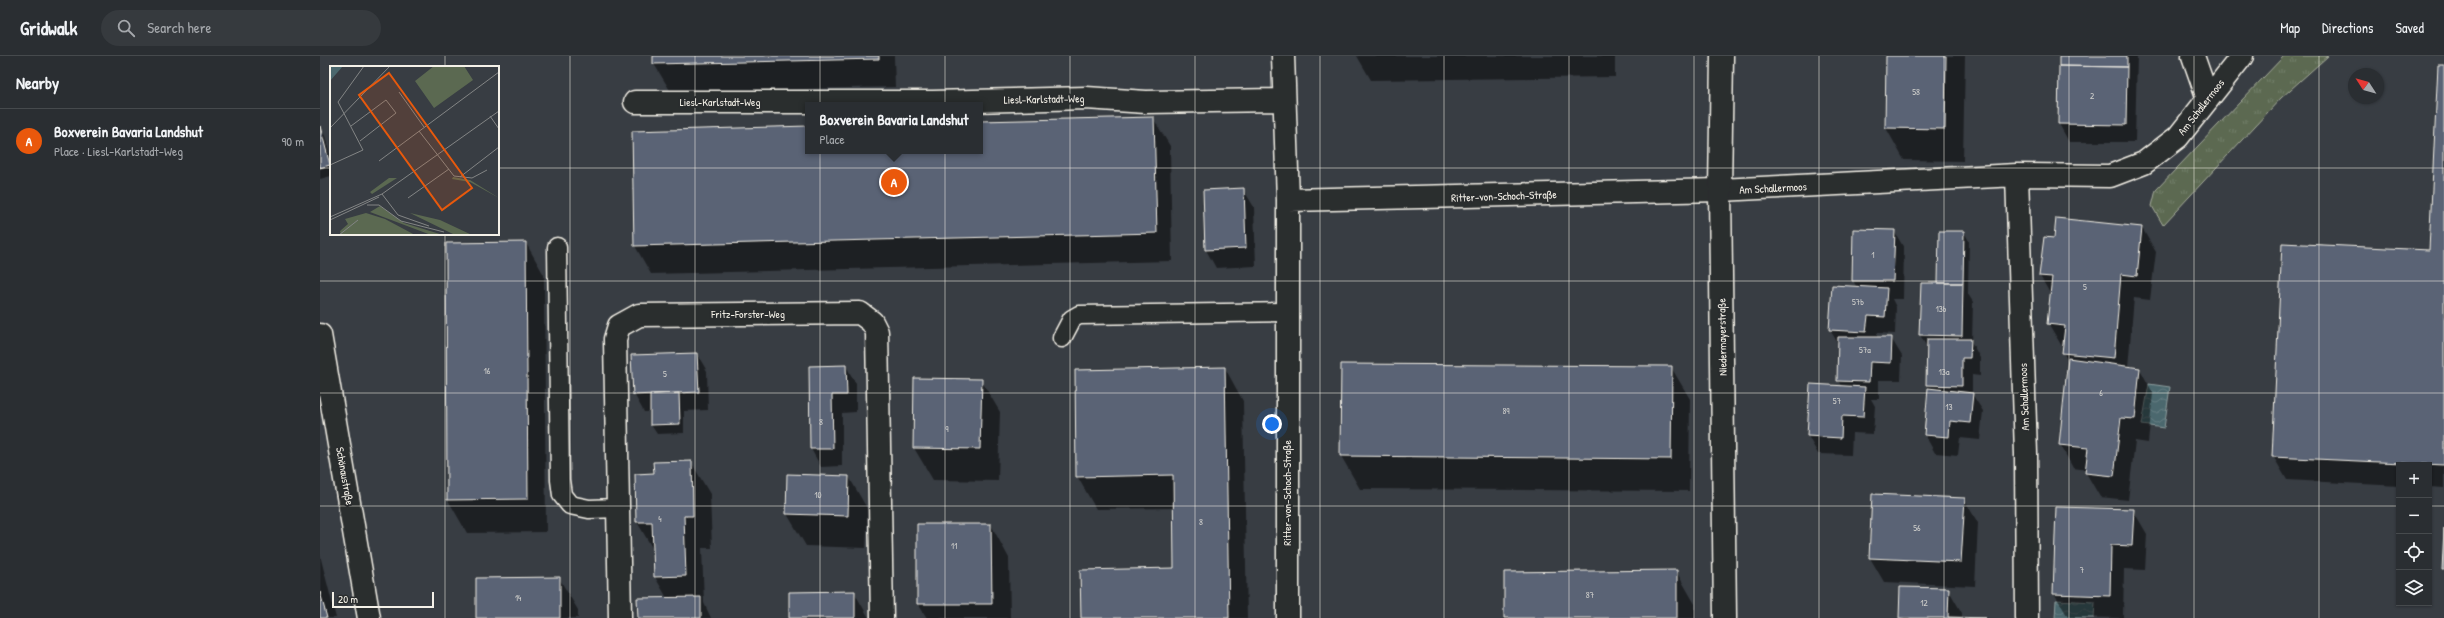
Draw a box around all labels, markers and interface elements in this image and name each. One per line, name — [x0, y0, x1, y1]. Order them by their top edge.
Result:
search box — [101, 10, 381, 46]
text: Gridwalk — [20, 15, 77, 41]
icon: search — [115, 17, 137, 39]
text: Search here — [147, 17, 211, 38]
text: Map — [2280, 18, 2300, 37]
text: Directions — [2322, 18, 2373, 37]
text: Saved — [2395, 18, 2424, 37]
inset map — [330, 66, 499, 235]
north arrow — [2348, 68, 2384, 104]
text: Nearby — [16, 71, 59, 94]
street label: Am Schallermoos — [2175, 76, 2227, 138]
house number: 58 — [1912, 86, 1920, 98]
house number: 2 — [2090, 90, 2095, 102]
street label: Liesl-Karlstadt-Weg — [1004, 91, 1085, 107]
street label: Liesl-Karlstadt-Weg — [680, 95, 760, 109]
popup — [805, 102, 983, 154]
text: Boxverein Bavaria Landshut — [820, 109, 968, 130]
text: Boxverein Bavaria Landshut — [54, 121, 203, 142]
text: Place — [820, 130, 845, 148]
text: A — [26, 132, 32, 150]
text: 90 m — [282, 132, 304, 150]
text: Place · Liesl-Karlstadt-Weg — [54, 142, 183, 160]
pin: A — [881, 167, 907, 197]
street label: Am Schallermoos — [1739, 179, 1807, 197]
street label: Ritter-von-Schoch-Straße — [1451, 187, 1558, 205]
house number: 1 — [1871, 249, 1875, 261]
house number: 5 — [2083, 281, 2087, 293]
house number: 57b — [1852, 296, 1864, 308]
street label: Niedermayerstraße — [1714, 298, 1730, 376]
house number: 13b — [1935, 303, 1947, 315]
street label: Fritz-Forster-Weg — [710, 307, 785, 321]
house number: 57a — [1859, 344, 1871, 356]
street label: Am Schallermoos — [2016, 363, 2032, 431]
house number: 16 — [484, 365, 491, 377]
house number: 13a — [1939, 366, 1950, 378]
house number: 5 — [663, 368, 667, 380]
house number: 6 — [2099, 387, 2103, 399]
house number: 57 — [1833, 395, 1842, 407]
house number: 13 — [1945, 401, 1953, 413]
house number: 89 — [1502, 405, 1510, 417]
your location — [1262, 414, 1282, 434]
house number: 8 — [819, 416, 823, 428]
house number: 9 — [945, 423, 949, 435]
street label: Ritter-von-Schoch-Straße — [1280, 440, 1294, 546]
street label: Schönaustraße — [333, 446, 357, 507]
map controls — [2396, 462, 2432, 606]
button: + — [2396, 462, 2432, 498]
house number: 10 — [814, 489, 822, 501]
button: − — [2396, 498, 2432, 534]
house number: 4 — [658, 513, 662, 525]
house number: 8 — [1199, 516, 1203, 528]
house number: 56 — [1913, 522, 1921, 534]
button: locate — [2396, 534, 2432, 570]
house number: 11 — [951, 540, 957, 552]
house number: 7 — [2080, 564, 2085, 576]
button: layers — [2396, 570, 2432, 606]
house number: 87 — [1586, 589, 1595, 601]
scale bar — [332, 590, 434, 609]
text: 20 m — [338, 592, 358, 606]
house number: 14 — [515, 592, 522, 604]
house number: 12 — [1920, 597, 1929, 609]

